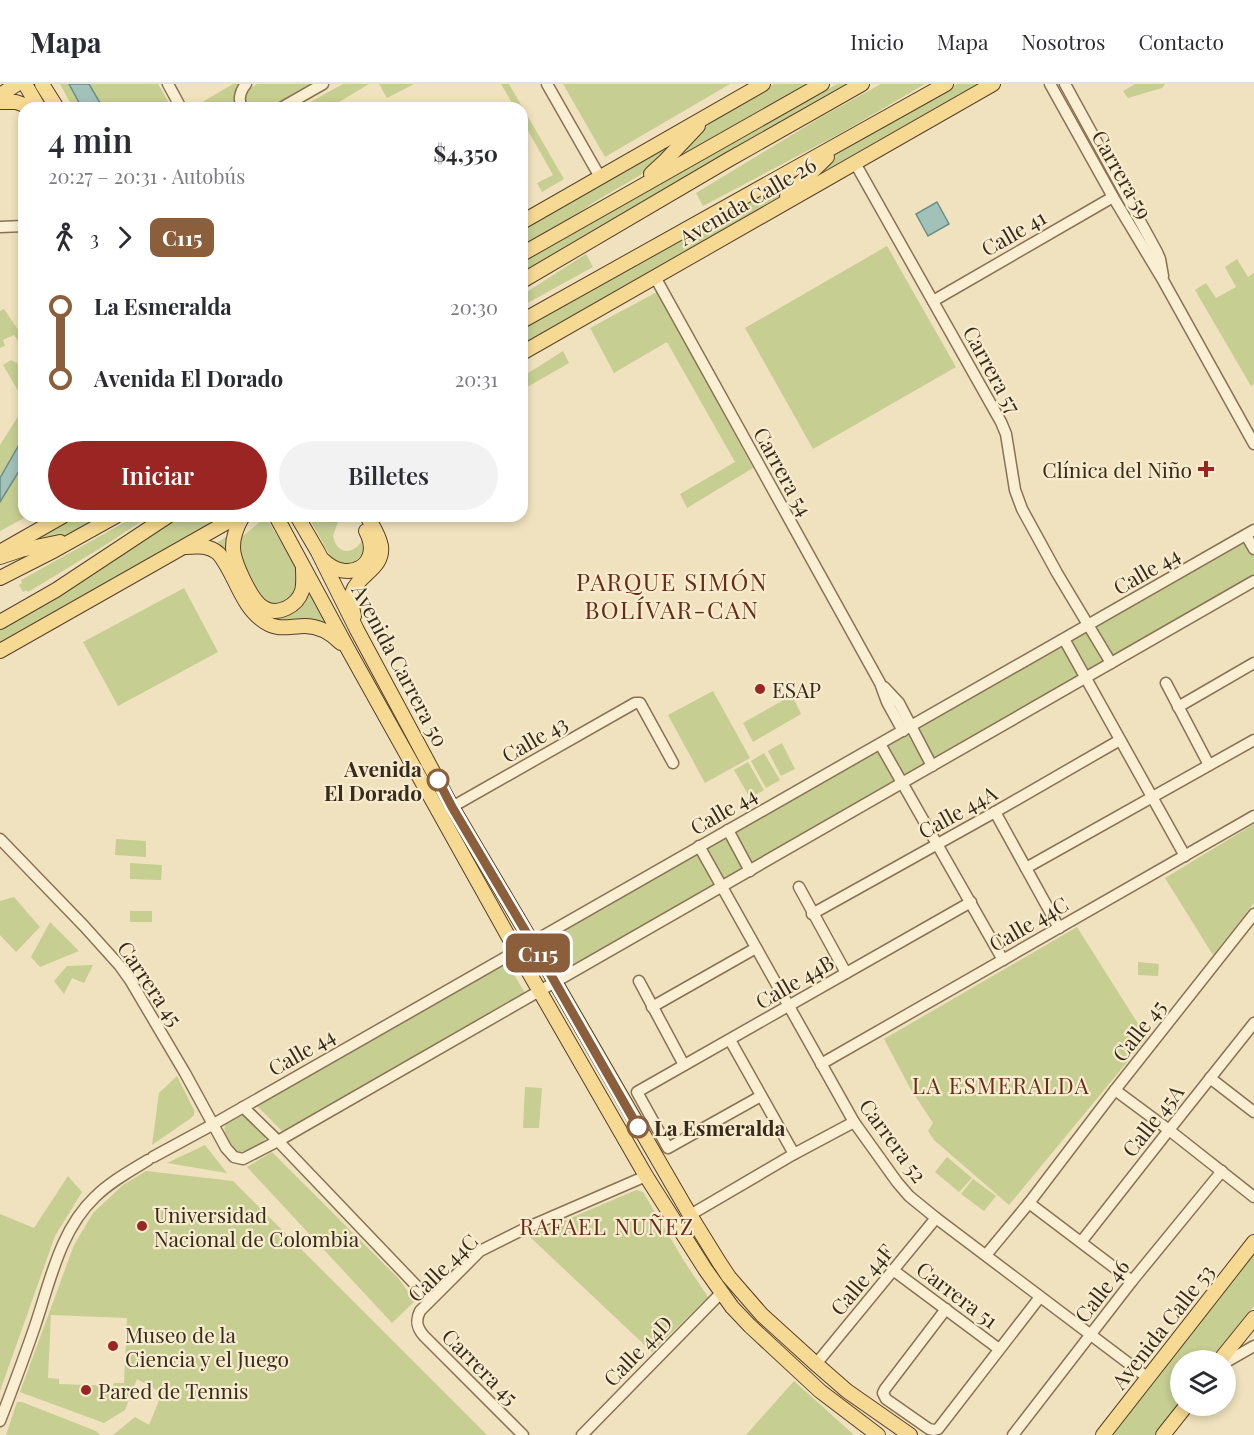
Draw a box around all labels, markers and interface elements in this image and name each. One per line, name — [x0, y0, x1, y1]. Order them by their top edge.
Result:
text: Mapa — [30, 23, 102, 60]
text: Inicio — [850, 27, 904, 55]
text: Mapa — [937, 27, 988, 55]
text: Nosotros — [1021, 27, 1105, 55]
text: Contacto — [1138, 27, 1224, 55]
text: 4 min — [48, 117, 133, 161]
street label: Carrera 59 — [1086, 125, 1160, 223]
text: $4,350 — [433, 138, 498, 168]
street label: Avenida Calle 26 — [673, 149, 821, 251]
text: 20:27 – 20:31 · Autobús — [48, 162, 245, 189]
street label: Calle 41 — [976, 202, 1051, 262]
icon: walk — [48, 221, 81, 254]
icon: forward — [108, 221, 141, 254]
text: C115 — [162, 223, 202, 251]
text: 3 — [90, 224, 99, 251]
text: La Esmeralda — [94, 291, 232, 321]
text: 20:30 — [450, 293, 498, 320]
street label: Carrera 57 — [958, 320, 1029, 418]
text: Avenida El Dorado — [94, 363, 283, 393]
text: 20:31 — [455, 365, 498, 392]
street label: Carrera 54 — [748, 421, 820, 521]
button: Iniciar — [48, 441, 267, 510]
button: Billetes — [279, 441, 498, 510]
place label: Clínica del Niño — [1042, 455, 1192, 483]
marker: Clínica del Niño — [1197, 460, 1215, 478]
street label: Calle 44 — [1107, 540, 1185, 600]
district label: PARQUE SIMÓN BOLÍVAR-CAN — [576, 565, 768, 625]
street label: Avenida Carrera 50 — [346, 578, 456, 751]
place label: ESAP — [772, 675, 821, 703]
marker: ESAP — [753, 682, 767, 696]
street label: Calle 43 — [496, 708, 572, 768]
place label: Avenida El Dorado — [324, 754, 422, 806]
marker: Avenida El Dorado — [427, 769, 449, 791]
street label: Calle 44A — [913, 778, 1002, 844]
street label: Calle 44 — [684, 780, 762, 840]
street label: Calle 44C — [983, 889, 1073, 957]
line badge: C115 — [496, 934, 580, 972]
street label: Carrera 45 — [112, 935, 190, 1031]
text: C115 — [518, 939, 558, 967]
street label: Calle 44B — [750, 947, 838, 1015]
street label: Calle 45 — [1105, 993, 1171, 1067]
street label: Calle 44 — [262, 1021, 340, 1081]
district label: LA ESMERALDA — [912, 1070, 1090, 1100]
street label: Calle 45A — [1115, 1078, 1189, 1162]
street label: Carrera 52 — [854, 1092, 934, 1188]
place label: La Esmeralda — [654, 1113, 786, 1141]
marker: La Esmeralda — [627, 1116, 649, 1138]
place label: Universidad Nacional de Colombia — [154, 1200, 360, 1252]
district label: RAFAEL NUÑEZ — [520, 1211, 694, 1241]
marker: Universidad Nacional de Colombia — [135, 1219, 149, 1233]
street label: Calle 44C — [401, 1227, 483, 1307]
street label: Calle 44F — [823, 1237, 899, 1320]
street label: Calle 46 — [1067, 1252, 1135, 1328]
street label: Carrera 51 — [912, 1254, 1005, 1334]
street label: Avenida Calle 53 — [1104, 1258, 1220, 1395]
street label: Calle 44D — [596, 1309, 678, 1391]
place label: Museo de la Ciencia y el Juego — [125, 1320, 289, 1372]
street label: Carrera 45 — [437, 1322, 525, 1410]
marker: Museo de la Ciencia y el Juego — [106, 1339, 120, 1353]
map controls — [1170, 1350, 1236, 1416]
button: layers — [1170, 1350, 1236, 1416]
place label: Pared de Tennis — [98, 1376, 249, 1404]
marker: Pared de Tennis — [79, 1383, 93, 1397]

